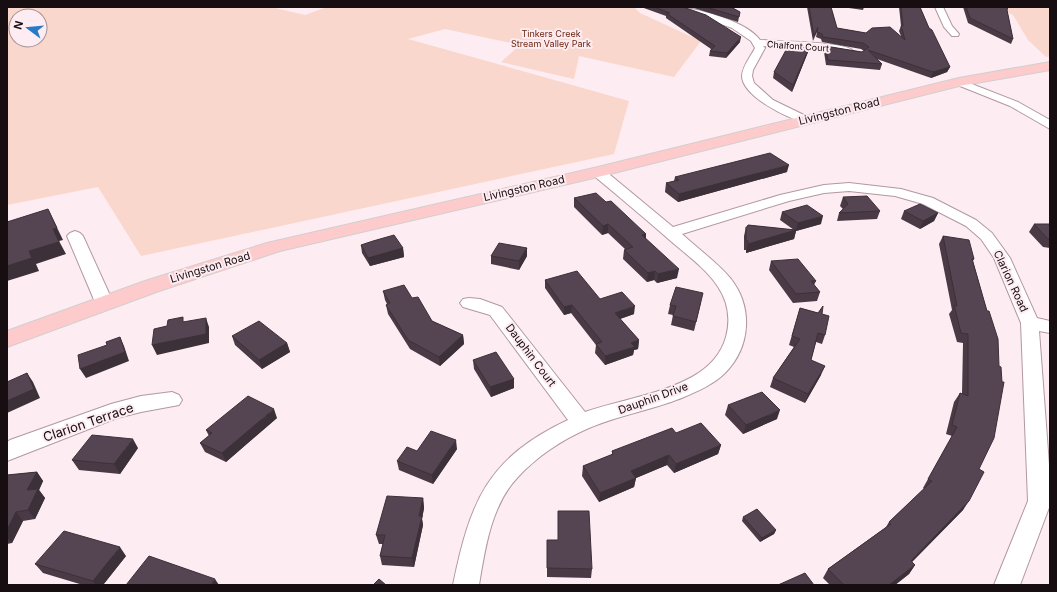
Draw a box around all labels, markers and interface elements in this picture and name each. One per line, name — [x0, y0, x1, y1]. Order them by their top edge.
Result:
north arrow — [8, 8, 48, 48]
text: N — [11, 19, 26, 31]
park label: Tinkers Creek Stream Valley Park — [511, 28, 591, 49]
street label: Chalfont Court — [767, 38, 829, 54]
street label: Livingston Road — [797, 94, 881, 128]
street label: Livingston Road — [482, 172, 566, 204]
street label: Livingston Road — [168, 248, 252, 286]
street label: Clarion Road — [991, 248, 1031, 314]
street label: Dauphin Court — [503, 321, 559, 390]
street label: Dauphin Drive — [616, 379, 690, 417]
street label: Clarion Terrace — [41, 399, 135, 445]

